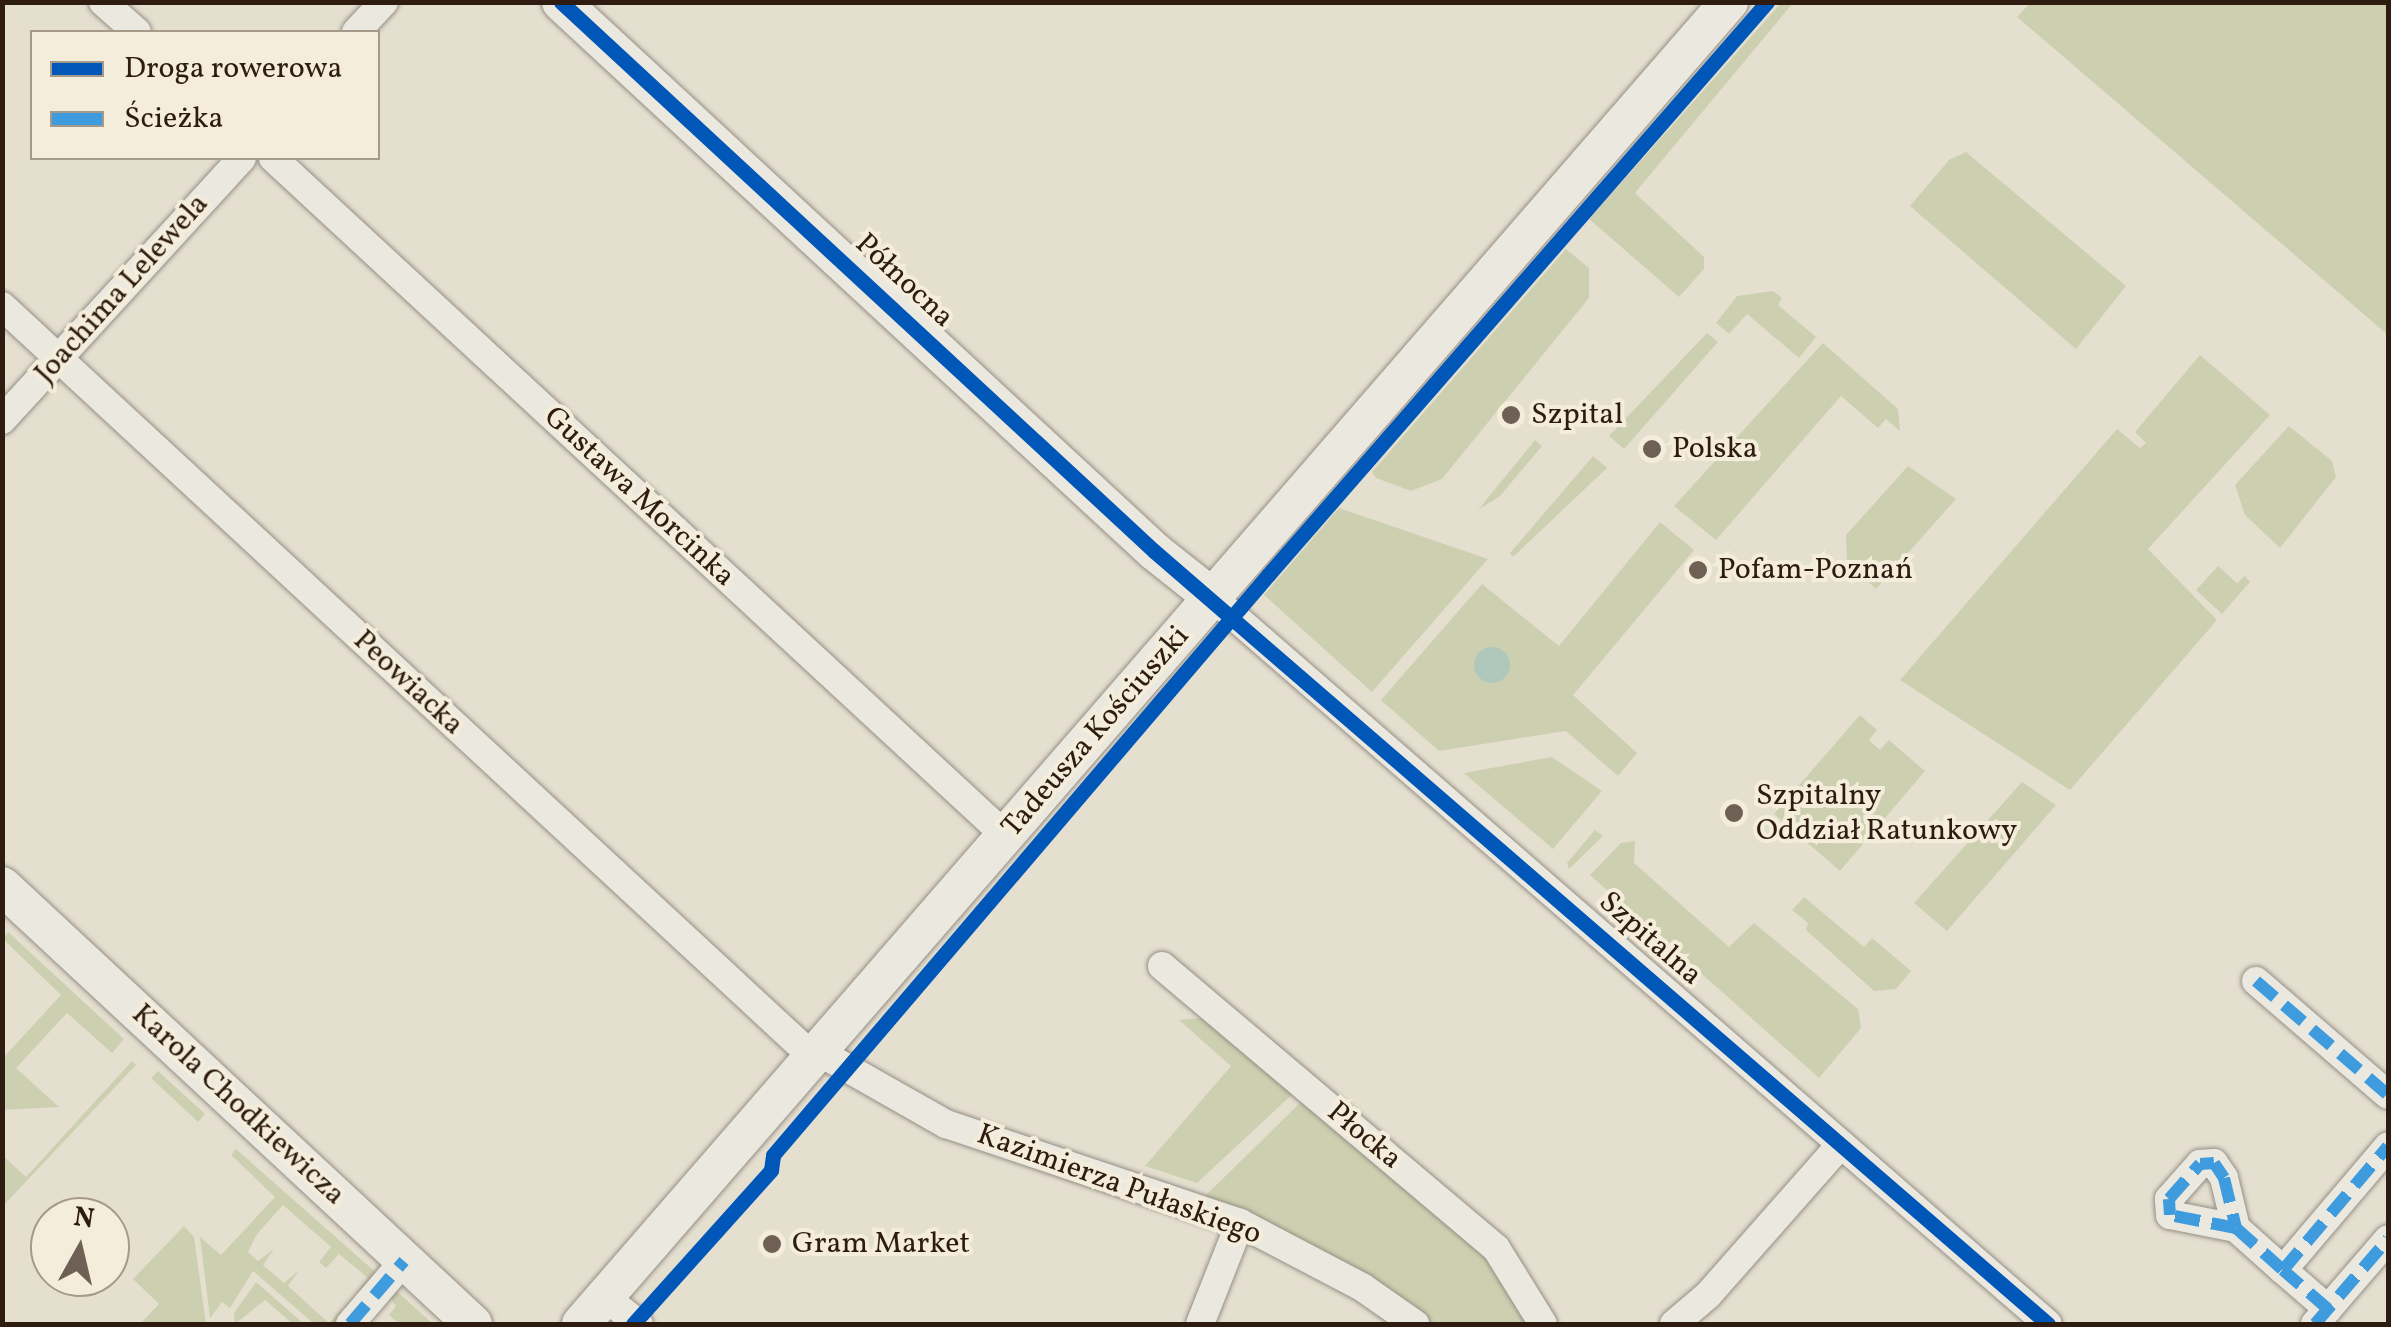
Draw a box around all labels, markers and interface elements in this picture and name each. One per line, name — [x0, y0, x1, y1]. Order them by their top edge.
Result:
legend — [30, 30, 380, 160]
text: Droga rowerowa — [124, 48, 342, 90]
text: Ścieżka — [124, 98, 224, 140]
street label: Joachima Lelewela — [27, 187, 217, 391]
street label: Północna — [847, 226, 961, 336]
place label: Szpital — [1531, 397, 1623, 433]
street label: Gustawa Morcinka — [536, 399, 742, 595]
marker: Szpital — [1500, 404, 1522, 426]
place label: Polska — [1672, 431, 1758, 467]
marker: Polska — [1641, 438, 1663, 460]
place label: Pofam-Poznań — [1718, 552, 1913, 588]
marker: Pofam-Poznań — [1687, 559, 1709, 581]
street label: Tadeusza Kościuszki — [994, 619, 1198, 845]
street label: Peowiacka — [345, 623, 471, 743]
place label: Szpitalny Oddział Ratunkowy — [1756, 778, 2017, 848]
marker: Szpitalny Oddział Ratunkowy — [1721, 800, 1747, 826]
street label: Szpitalna — [1591, 884, 1709, 994]
street label: Karola Chodkiewicza — [124, 997, 352, 1213]
street label: Płocka — [1319, 1094, 1409, 1178]
street label: Kazimierza Pułaskiego — [972, 1117, 1266, 1253]
north arrow — [30, 1197, 130, 1297]
text: N — [71, 1198, 97, 1240]
place label: Gram Market — [792, 1226, 970, 1262]
marker: Gram Market — [761, 1233, 783, 1255]

